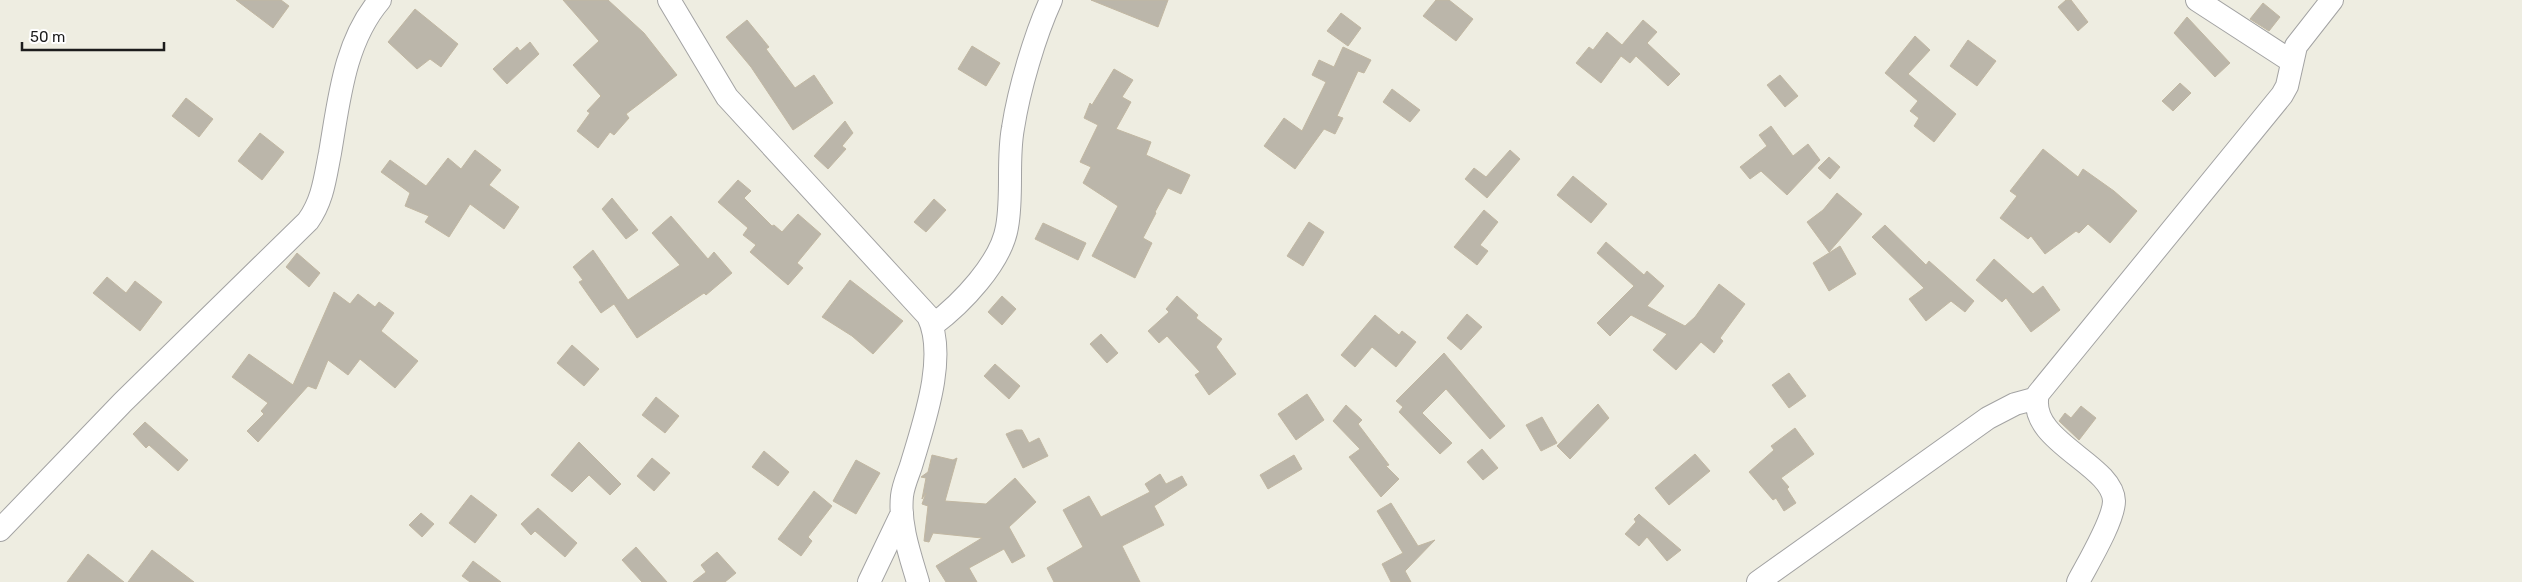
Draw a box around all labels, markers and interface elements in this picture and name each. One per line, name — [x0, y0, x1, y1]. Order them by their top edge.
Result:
scale bar — [22, 20, 165, 52]
text: 50 m — [30, 28, 65, 46]

